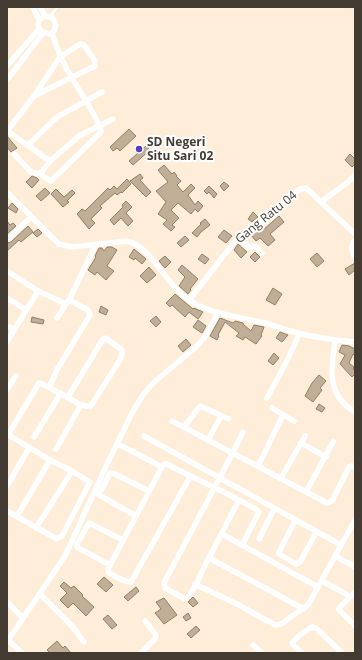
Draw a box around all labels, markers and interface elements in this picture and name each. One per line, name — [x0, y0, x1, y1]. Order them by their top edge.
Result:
place label: SD Negeri Situ Sari 02 — [147, 133, 213, 164]
marker: SD Negeri Situ Sari 02 — [134, 144, 144, 154]
street label: Gang Ratu 04 — [231, 186, 300, 247]

